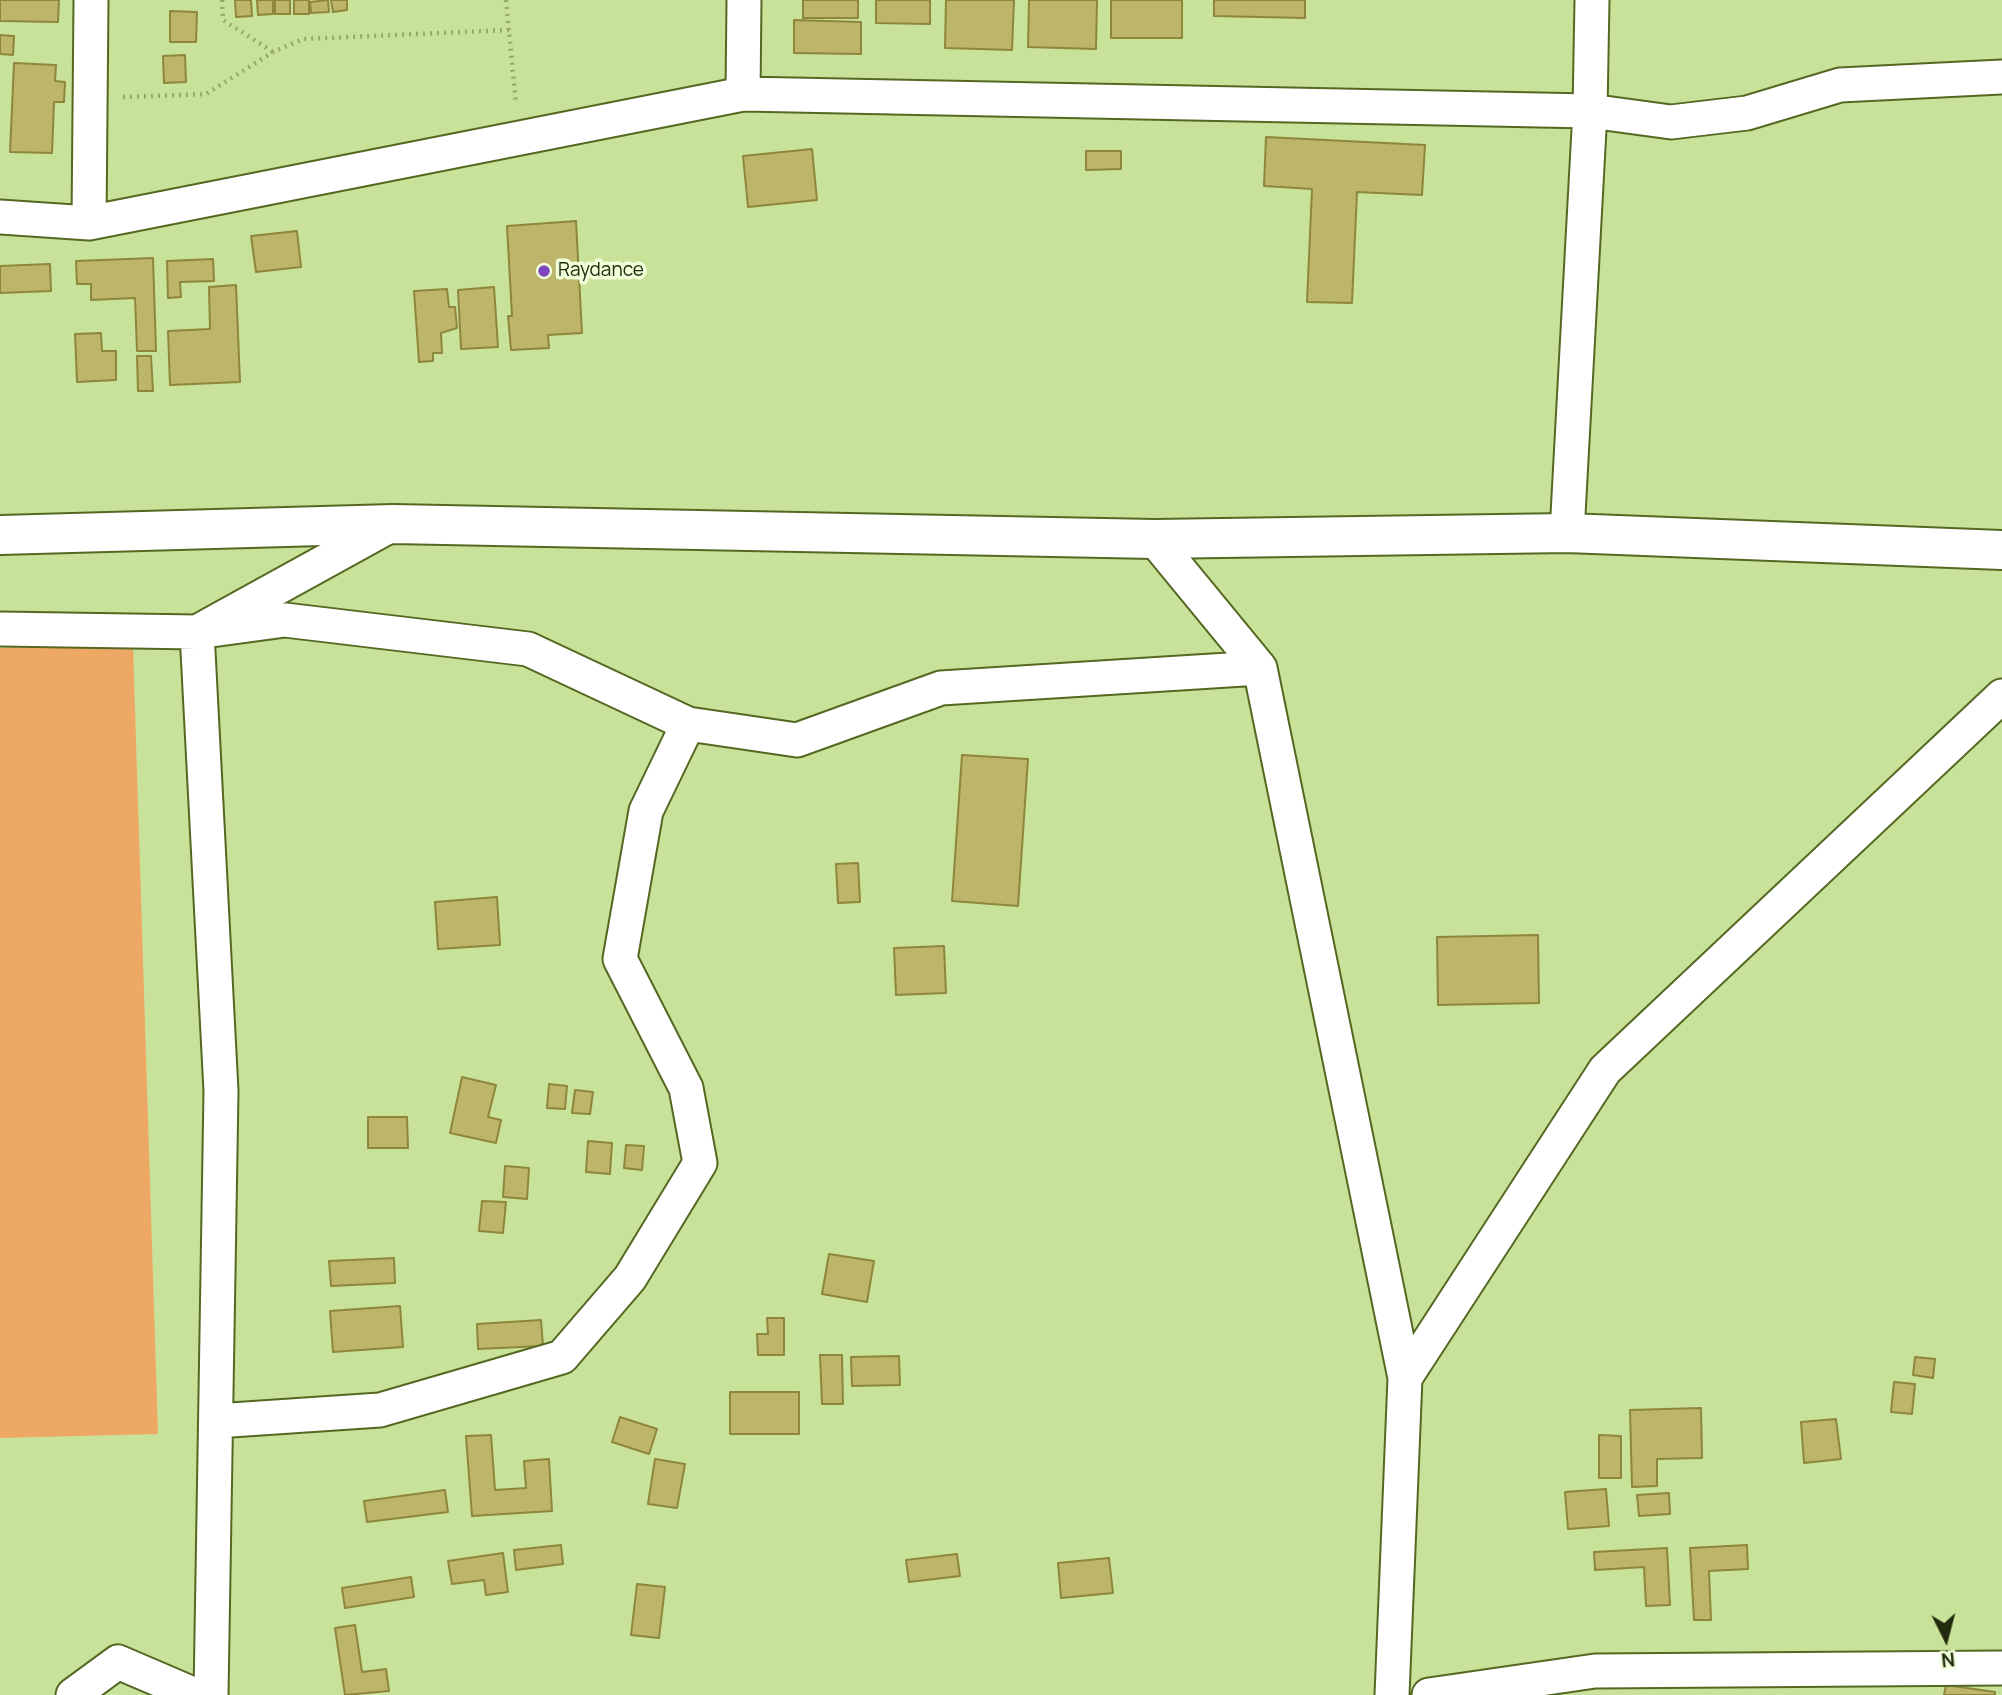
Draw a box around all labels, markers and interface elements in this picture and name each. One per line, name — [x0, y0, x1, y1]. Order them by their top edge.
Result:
place label: Raydance — [558, 260, 644, 282]
marker: Raydance — [536, 263, 552, 279]
north arrow — [1911, 1604, 1981, 1674]
text: N — [1940, 1646, 1956, 1674]

